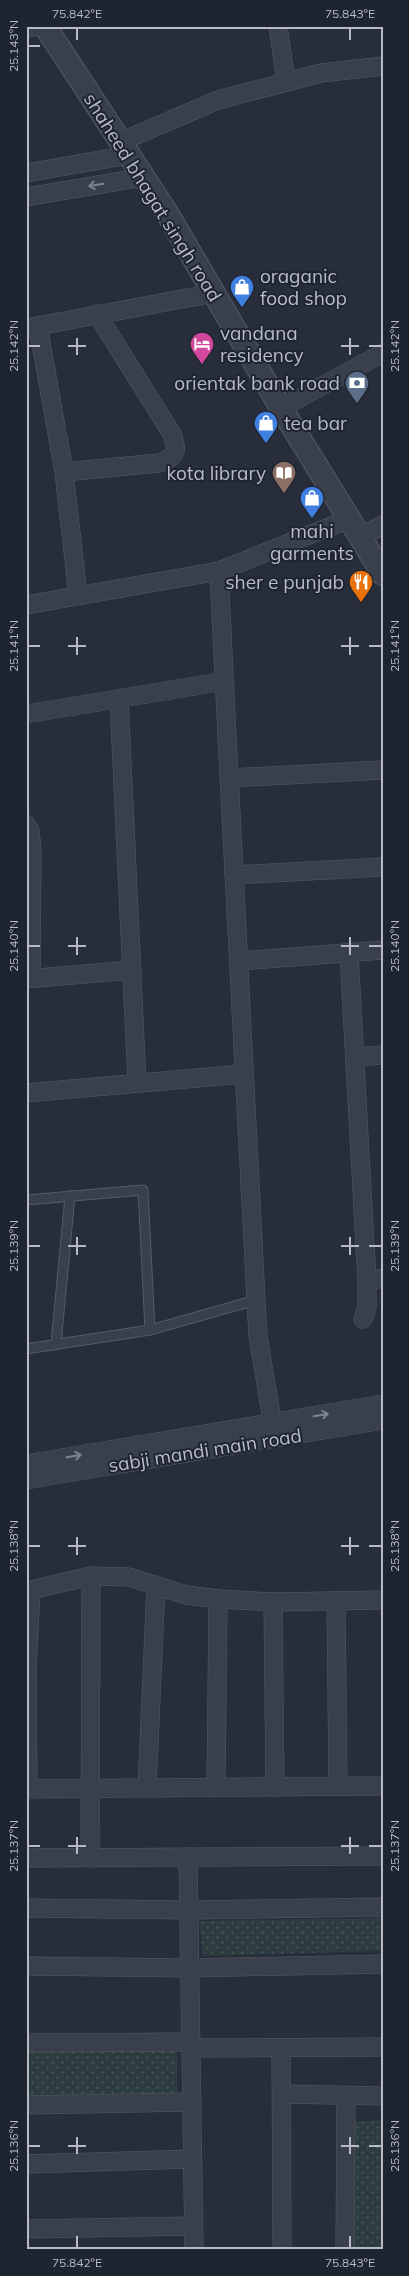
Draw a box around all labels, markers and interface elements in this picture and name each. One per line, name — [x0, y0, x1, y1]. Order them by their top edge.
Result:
text: 75.842°E — [52, 6, 102, 21]
text: 75.843°E — [325, 6, 375, 21]
text: 25.143°N — [6, 20, 21, 72]
street label: shaheed bhagat singh road — [79, 88, 227, 306]
one-way arrow — [88, 181, 104, 191]
place label: oraganic food shop — [260, 264, 347, 310]
shop icon: oraganic food shop — [229, 274, 255, 308]
text: 25.142°N — [6, 320, 21, 372]
text: 25.142°N — [387, 320, 402, 372]
place label: vandana residency — [220, 321, 304, 367]
hotel icon: vandana residency — [189, 331, 215, 365]
bank icon: orientak bank road — [344, 370, 370, 404]
place label: orientak bank road — [174, 371, 340, 395]
shop icon: tea bar — [253, 410, 279, 444]
place label: tea bar — [284, 411, 347, 435]
library icon: kota library — [271, 460, 297, 494]
place label: kota library — [166, 461, 266, 485]
shop icon: mahi garments — [299, 485, 325, 519]
place label: mahi garments — [270, 519, 354, 565]
restaurant icon: sher e punjab — [348, 569, 374, 603]
place label: sher e punjab — [225, 570, 344, 594]
text: 25.141°N — [6, 620, 21, 672]
text: 25.141°N — [387, 620, 402, 672]
text: 25.140°N — [6, 920, 21, 972]
text: 25.140°N — [387, 920, 402, 972]
text: 25.139°N — [6, 1220, 21, 1272]
text: 25.139°N — [387, 1220, 402, 1272]
one-way arrow — [312, 1409, 328, 1419]
street label: sabji mandi main road — [107, 1423, 303, 1477]
one-way arrow — [66, 1451, 82, 1461]
text: 25.138°N — [6, 1520, 21, 1572]
text: 25.138°N — [387, 1520, 402, 1572]
text: 25.137°N — [6, 1820, 21, 1872]
text: 25.137°N — [387, 1820, 402, 1872]
text: 25.136°N — [6, 2120, 21, 2172]
text: 25.136°N — [387, 2120, 402, 2172]
text: 75.842°E — [52, 2255, 102, 2270]
text: 75.843°E — [325, 2255, 375, 2270]

